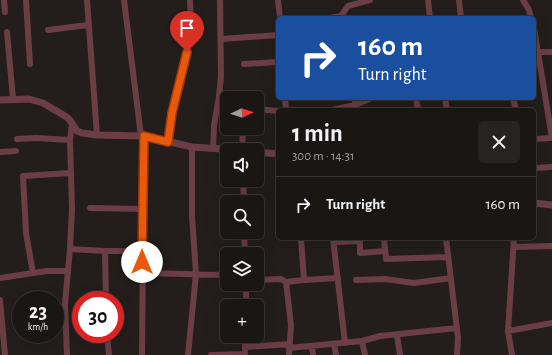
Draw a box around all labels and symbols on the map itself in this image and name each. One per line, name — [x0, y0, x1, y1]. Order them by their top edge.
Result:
pin — [170, 11, 204, 52]
north arrow — [220, 91, 264, 135]
position arrow — [121, 241, 163, 283]
speed limit sign: 30 — [72, 291, 124, 343]

